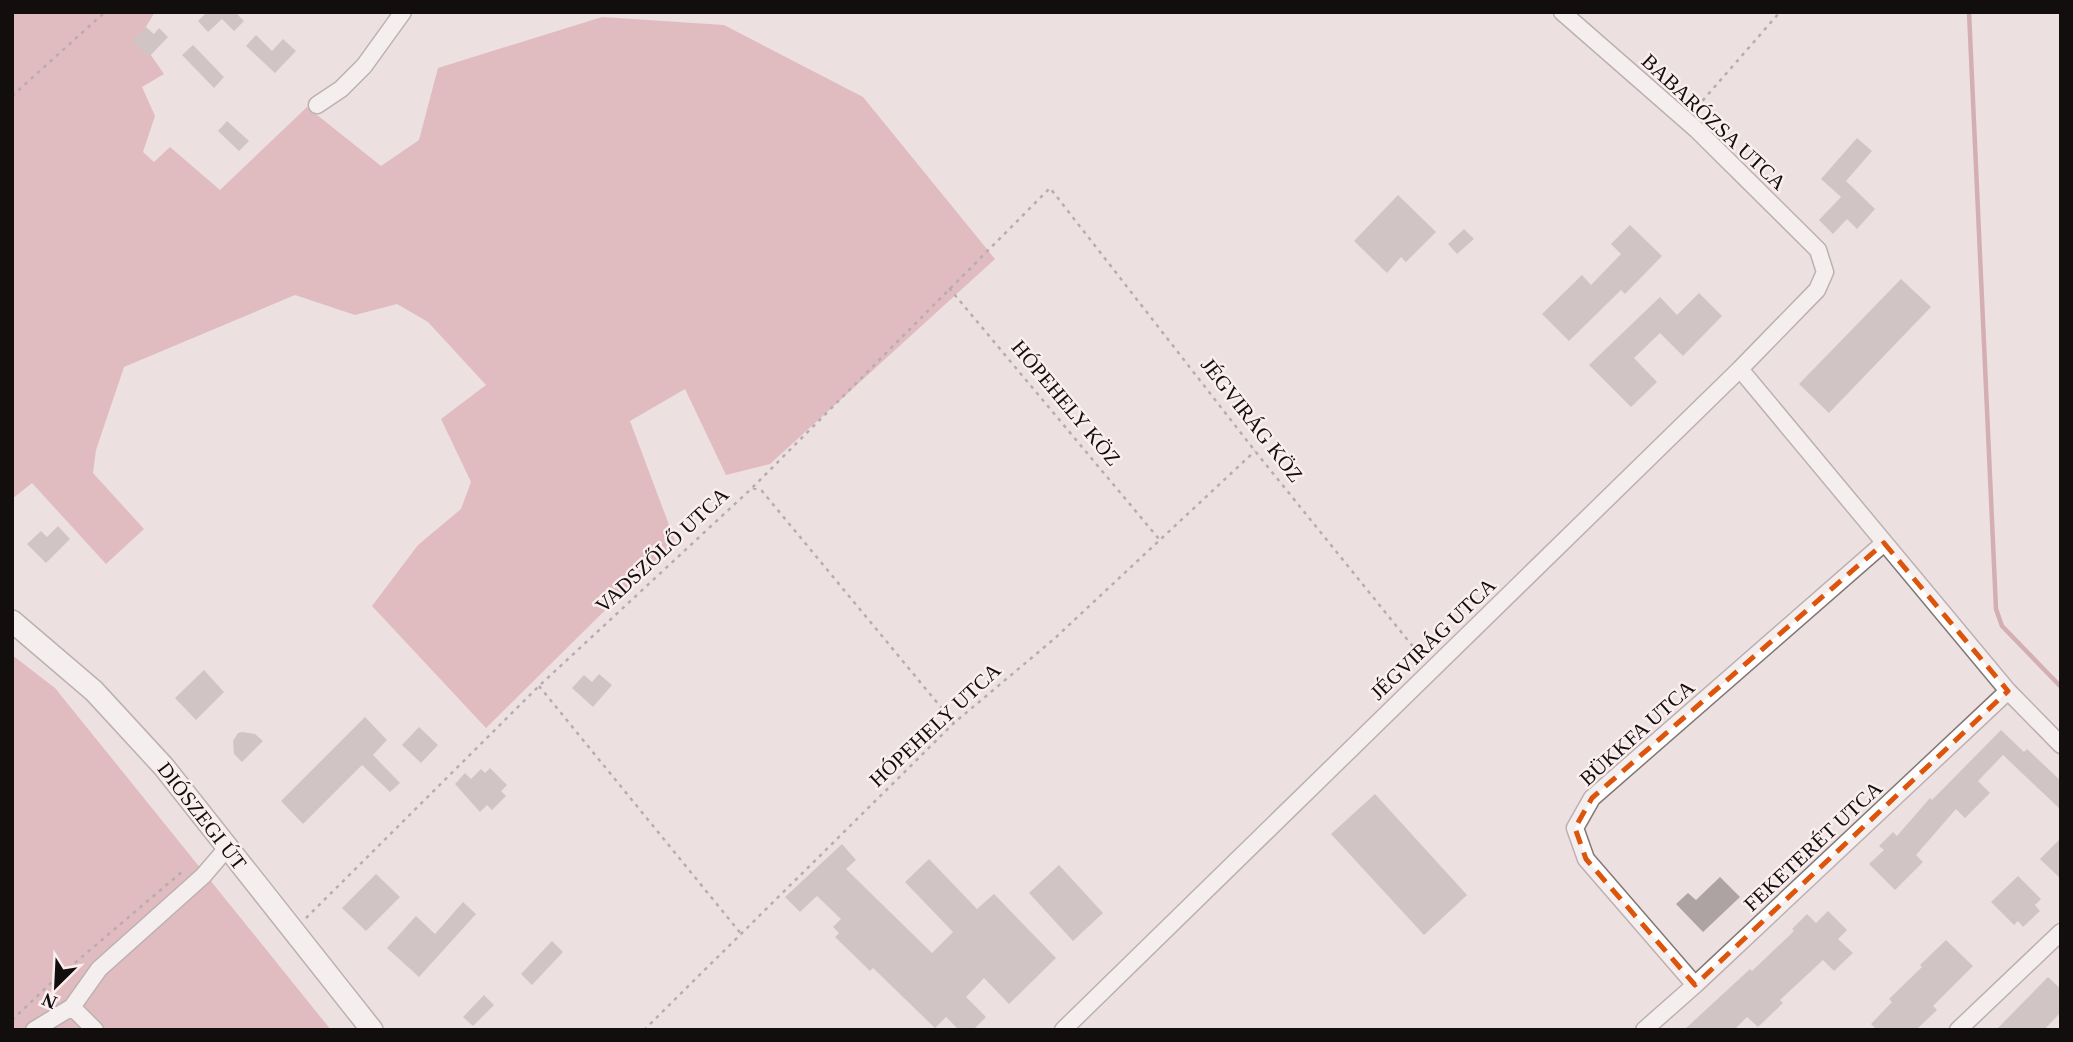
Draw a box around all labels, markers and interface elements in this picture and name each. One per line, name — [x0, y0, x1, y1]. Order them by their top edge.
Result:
street label: BABARÓZSA UTCA — [1637, 49, 1792, 196]
street label: HÓPEHELY KÖZ — [1007, 335, 1125, 471]
street label: JÉGVIRÁG KÖZ — [1196, 353, 1308, 487]
street label: VADSZŐLŐ UTCA — [591, 482, 734, 618]
street label: JÉGVIRÁG UTCA — [1365, 572, 1501, 705]
street label: HÓPEHELY UTCA — [865, 658, 1006, 792]
street label: BÜKKFA UTCA — [1575, 675, 1700, 791]
street label: DIÓSZEGI ÚT — [153, 757, 252, 875]
street label: FEKETERÉT UTCA — [1739, 775, 1888, 916]
north arrow — [21, 951, 91, 1021]
text: N — [39, 989, 60, 1013]

